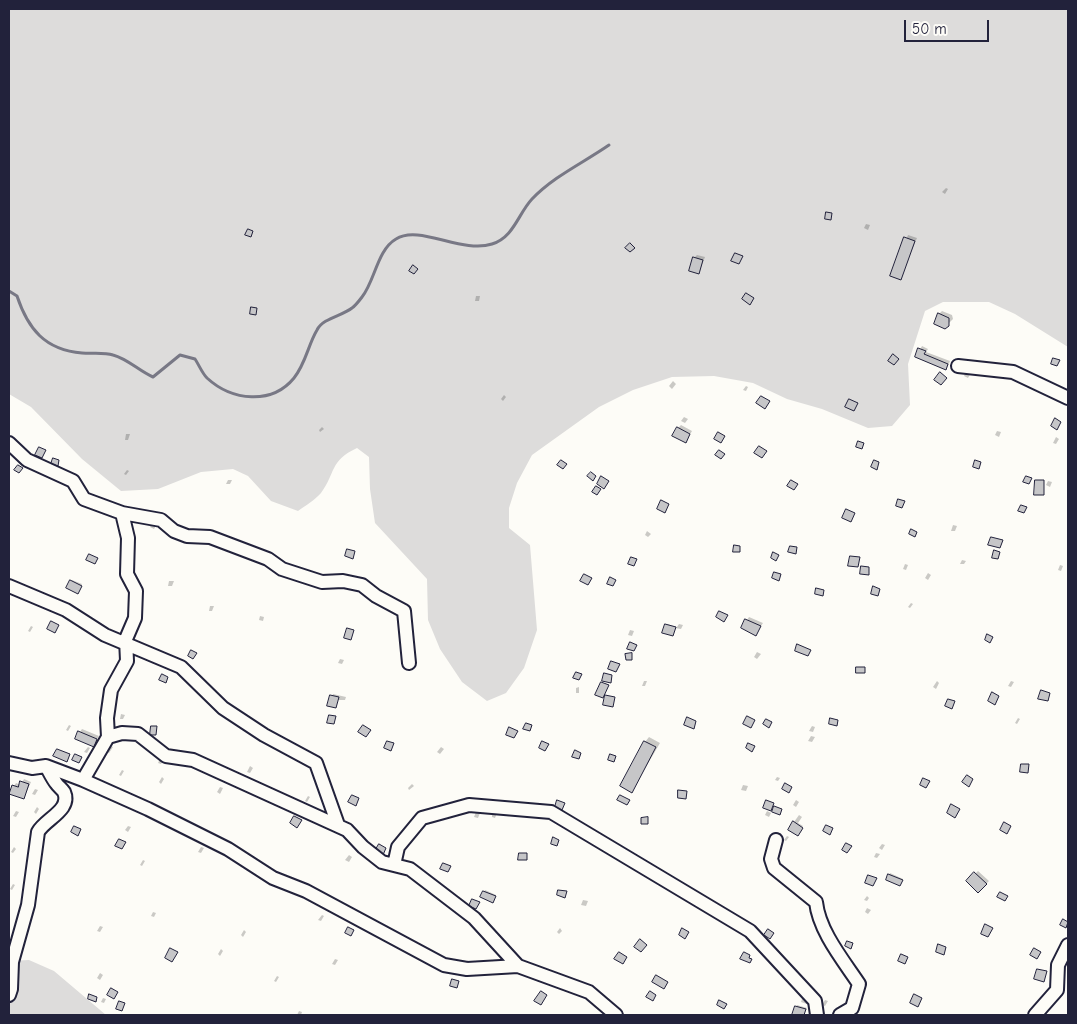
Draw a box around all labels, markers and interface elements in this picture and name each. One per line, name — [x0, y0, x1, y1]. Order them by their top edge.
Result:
scale bar — [907, 10, 992, 42]
text: 50 m — [912, 20, 947, 38]

